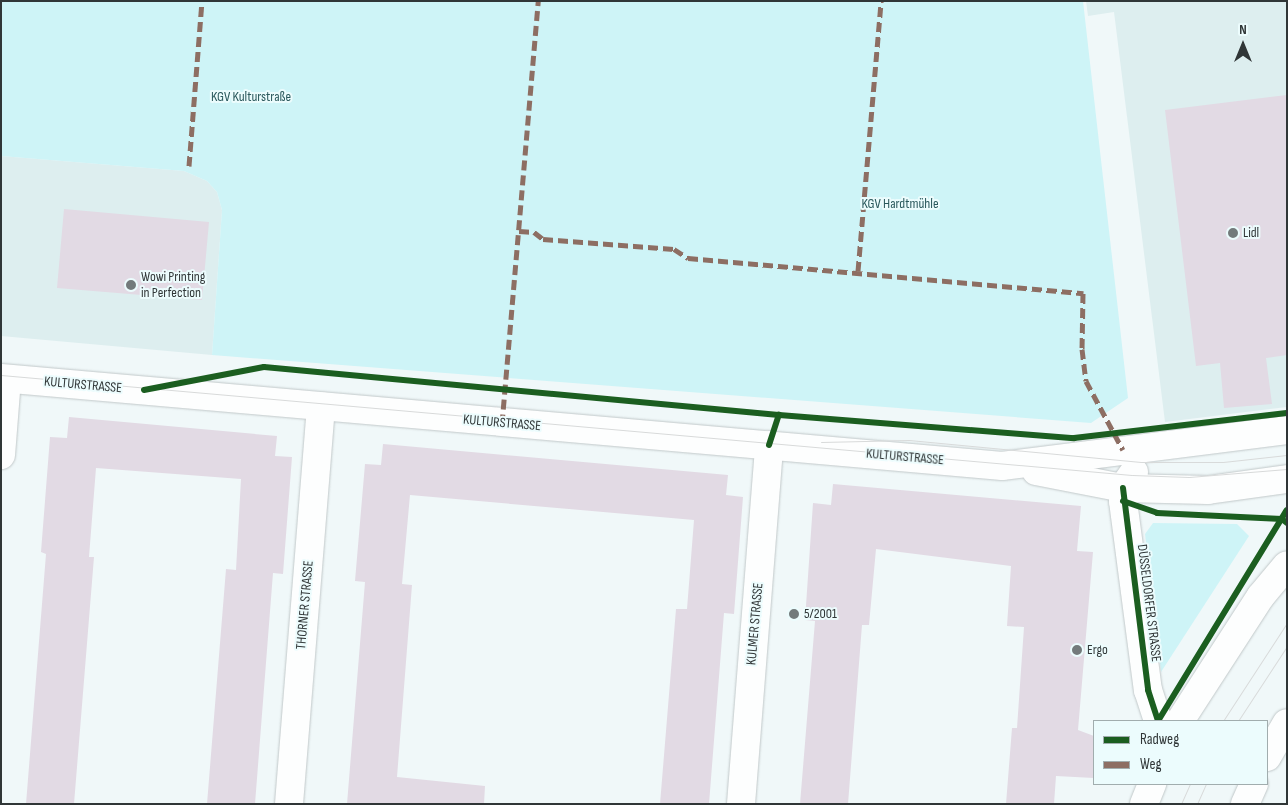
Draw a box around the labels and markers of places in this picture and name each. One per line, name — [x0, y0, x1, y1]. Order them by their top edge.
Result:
place label: Lidl — [1243, 225, 1259, 241]
marker: Lidl — [1227, 227, 1239, 239]
place label: Wowi Printing in Perfection — [141, 269, 205, 302]
marker: Wowi Printing in Perfection — [125, 279, 137, 291]
place label: 5/2001 — [804, 606, 837, 622]
marker: 5/2001 — [788, 608, 800, 620]
place label: Ergo — [1087, 642, 1108, 658]
marker: Ergo — [1071, 644, 1083, 656]

